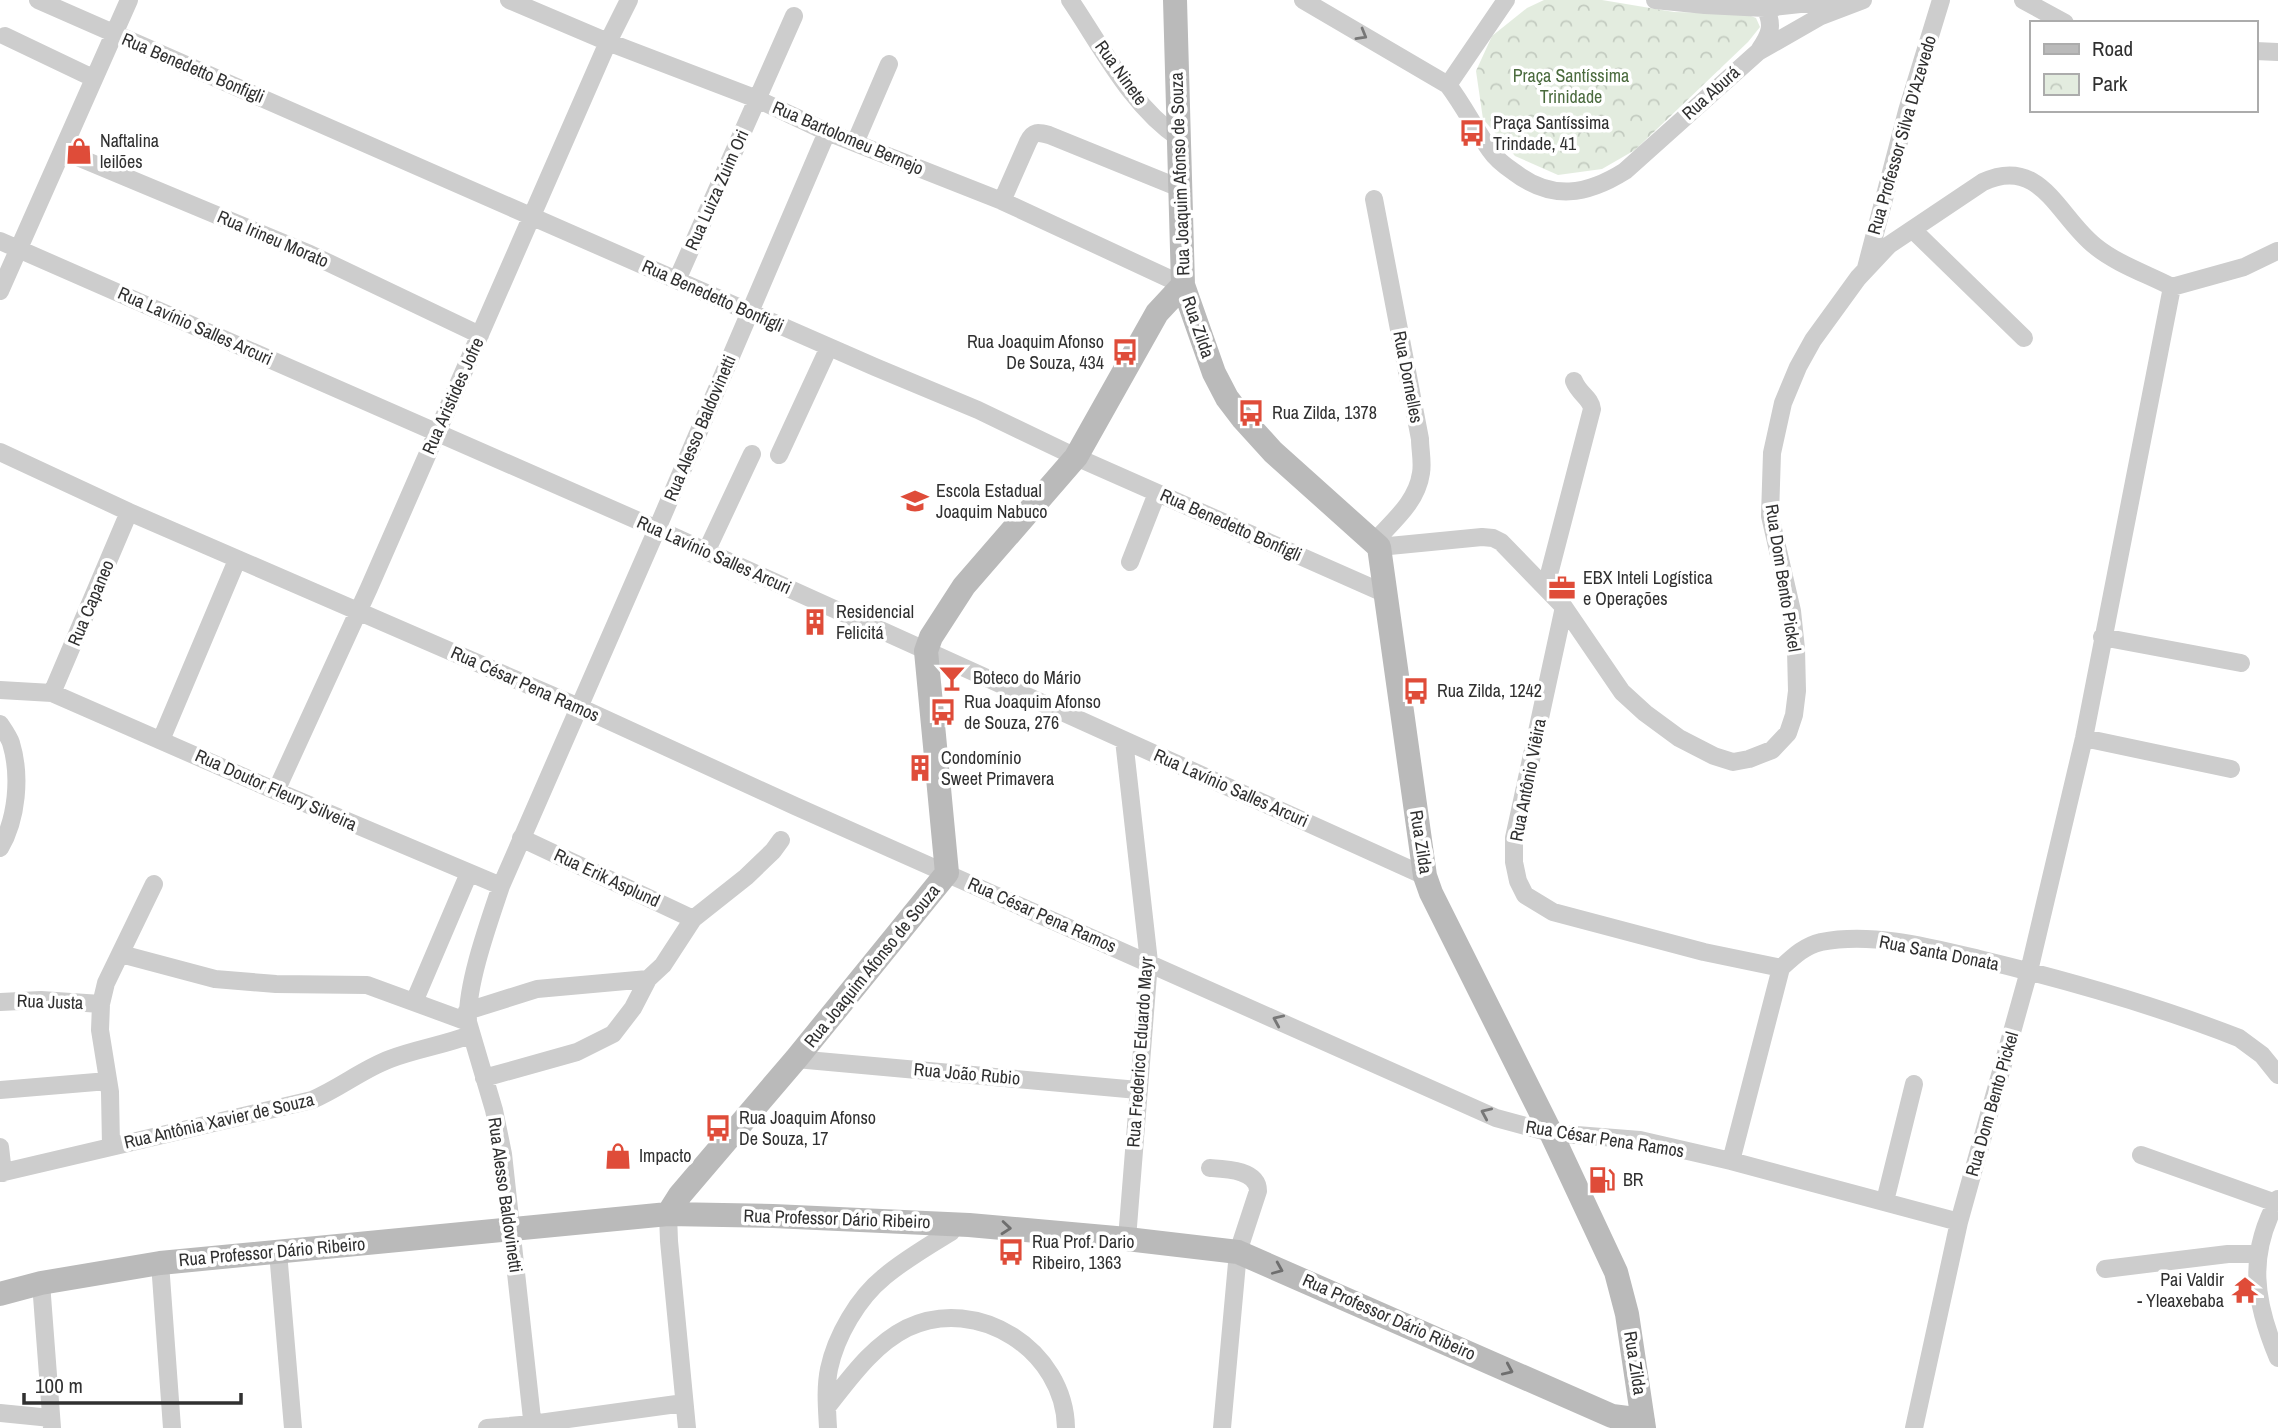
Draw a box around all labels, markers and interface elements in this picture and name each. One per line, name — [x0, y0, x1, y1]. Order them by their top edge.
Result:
legend — [2030, 21, 2257, 112]
street label: Rua Benedetto Bonfigli — [118, 26, 268, 109]
one-way arrow — [1354, 26, 1367, 39]
street label: Rua Professor Silva D'Azevedo — [1861, 32, 1942, 237]
text: Road — [2092, 34, 2133, 63]
street label: Rua Ninete — [1089, 35, 1153, 110]
street label: Rua Aburá — [1676, 60, 1745, 125]
park label: Praça Santíssima Trinidade — [1513, 63, 1629, 109]
text: Park — [2092, 69, 2128, 98]
street label: Rua Joaquim Afonso de Souza — [1163, 72, 1196, 276]
street label: Rua Bartolomeu Bernejo — [769, 94, 927, 181]
place label: Praça Santíssima Trindade, 41 — [1493, 110, 1610, 156]
bus stop icon: Praça Santíssima Trindade, 41 — [1457, 118, 1487, 148]
street label: Rua Luiza Zuim Ori — [679, 126, 754, 254]
place label: Naftalina leilões — [100, 128, 159, 174]
shop icon: Naftalina leilões — [64, 136, 94, 166]
street label: Rua Irineu Morato — [214, 204, 333, 273]
street label: Rua Benedetto Bonfigli — [638, 253, 788, 338]
street label: Rua Lavínio Salles Arcuri — [114, 280, 276, 371]
street label: Rua Zilda — [1176, 293, 1221, 361]
place label: Rua Joaquim Afonso De Souza, 434 — [967, 329, 1104, 375]
street label: Rua Dornelles — [1387, 329, 1430, 425]
street label: Rua Aristides Jofre — [416, 333, 489, 458]
bus stop icon: Rua Joaquim Afonso De Souza, 434 — [1110, 337, 1140, 367]
street label: Rua Alesso Baldovinetti — [657, 351, 742, 505]
bus stop icon: Rua Zilda, 1378 — [1236, 398, 1266, 428]
place label: Rua Zilda, 1378 — [1272, 400, 1377, 425]
place label: Escola Estadual Joaquim Nabuco — [936, 478, 1048, 524]
street label: Rua Benedetto Bonfigli — [1156, 482, 1306, 567]
school or university icon: Escola Estadual Joaquim Nabuco — [900, 486, 930, 516]
street label: Rua Dom Bento Pickel — [1759, 502, 1808, 654]
street label: Rua Lavínio Salles Arcuri — [633, 509, 795, 600]
street label: Rua Capaneo — [61, 556, 120, 650]
place label: EBX Inteli Logística e Operações — [1583, 565, 1713, 611]
office icon: EBX Inteli Logística e Operações — [1547, 573, 1577, 603]
place label: Residencial Felicitá — [836, 599, 914, 645]
building icon: Residencial Felicitá — [800, 607, 830, 637]
street label: Rua César Pena Ramos — [447, 640, 603, 727]
bar icon: Boteco do Mário — [937, 663, 967, 693]
place label: Boteco do Mário — [973, 665, 1081, 690]
bus stop icon: Rua Zilda, 1242 — [1401, 676, 1431, 706]
place label: Rua Zilda, 1242 — [1437, 678, 1542, 703]
place label: Rua Joaquim Afonso de Souza, 276 — [964, 689, 1101, 735]
bus stop icon: Rua Joaquim Afonso de Souza, 276 — [928, 697, 958, 727]
street label: Rua Antônio Viêira — [1503, 716, 1552, 843]
street label: Rua Lavínio Salles Arcuri — [1150, 742, 1312, 833]
street label: Rua Doutor Fleury Silveira — [191, 743, 361, 836]
place label: Condomínio Sweet Primavera — [941, 745, 1054, 791]
building icon: Condomínio Sweet Primavera — [905, 753, 935, 783]
street label: Rua Zilda — [1404, 808, 1439, 875]
street label: Rua Erik Asplund — [550, 842, 664, 913]
street label: Rua César Pena Ramos — [964, 871, 1120, 958]
street label: Rua Joaquim Afonso de Souza — [798, 879, 945, 1053]
street label: Rua Santa Donata — [1877, 929, 2001, 976]
street label: Rua Frederico Eduardo Mayr — [1120, 956, 1159, 1148]
street label: Rua Justa — [16, 988, 84, 1015]
one-way arrow — [1273, 1014, 1285, 1028]
street label: Rua Dom Bento Pickel — [1959, 1029, 2024, 1179]
street label: Rua João Rubio — [913, 1056, 1021, 1091]
street label: Rua Antônia Xavier de Souza — [121, 1086, 316, 1155]
place label: Rua Joaquim Afonso De Souza, 17 — [739, 1105, 876, 1151]
one-way arrow — [1480, 1107, 1493, 1121]
bus stop icon: Rua Joaquim Afonso De Souza, 17 — [703, 1113, 733, 1143]
street label: Rua César Pena Ramos — [1524, 1114, 1686, 1163]
street label: Rua Alesso Baldovinetti — [482, 1116, 529, 1274]
shop icon: Impacto — [603, 1141, 633, 1171]
place label: Impacto — [639, 1143, 692, 1168]
fuel station icon: BR — [1587, 1165, 1617, 1195]
place label: BR — [1623, 1167, 1644, 1192]
street label: Rua Professor Dário Ribeiro — [743, 1203, 931, 1234]
one-way arrow — [1000, 1220, 1011, 1235]
place label: Rua Prof. Dario Ribeiro, 1363 — [1032, 1229, 1135, 1275]
street label: Rua Professor Dário Ribeiro — [178, 1231, 366, 1272]
bus stop icon: Rua Prof. Dario Ribeiro, 1363 — [996, 1237, 1026, 1267]
one-way arrow — [1271, 1260, 1283, 1274]
street label: Rua Professor Dário Ribeiro — [1299, 1267, 1480, 1366]
place label: Pai Valdir - Yleaxebaba — [2137, 1267, 2224, 1313]
temple icon: Pai Valdir - Yleaxebaba — [2230, 1275, 2260, 1305]
street label: Rua Zilda — [1618, 1329, 1653, 1396]
scale bar — [24, 1362, 242, 1406]
one-way arrow — [1501, 1362, 1514, 1376]
text: 100 m — [35, 1371, 83, 1400]

